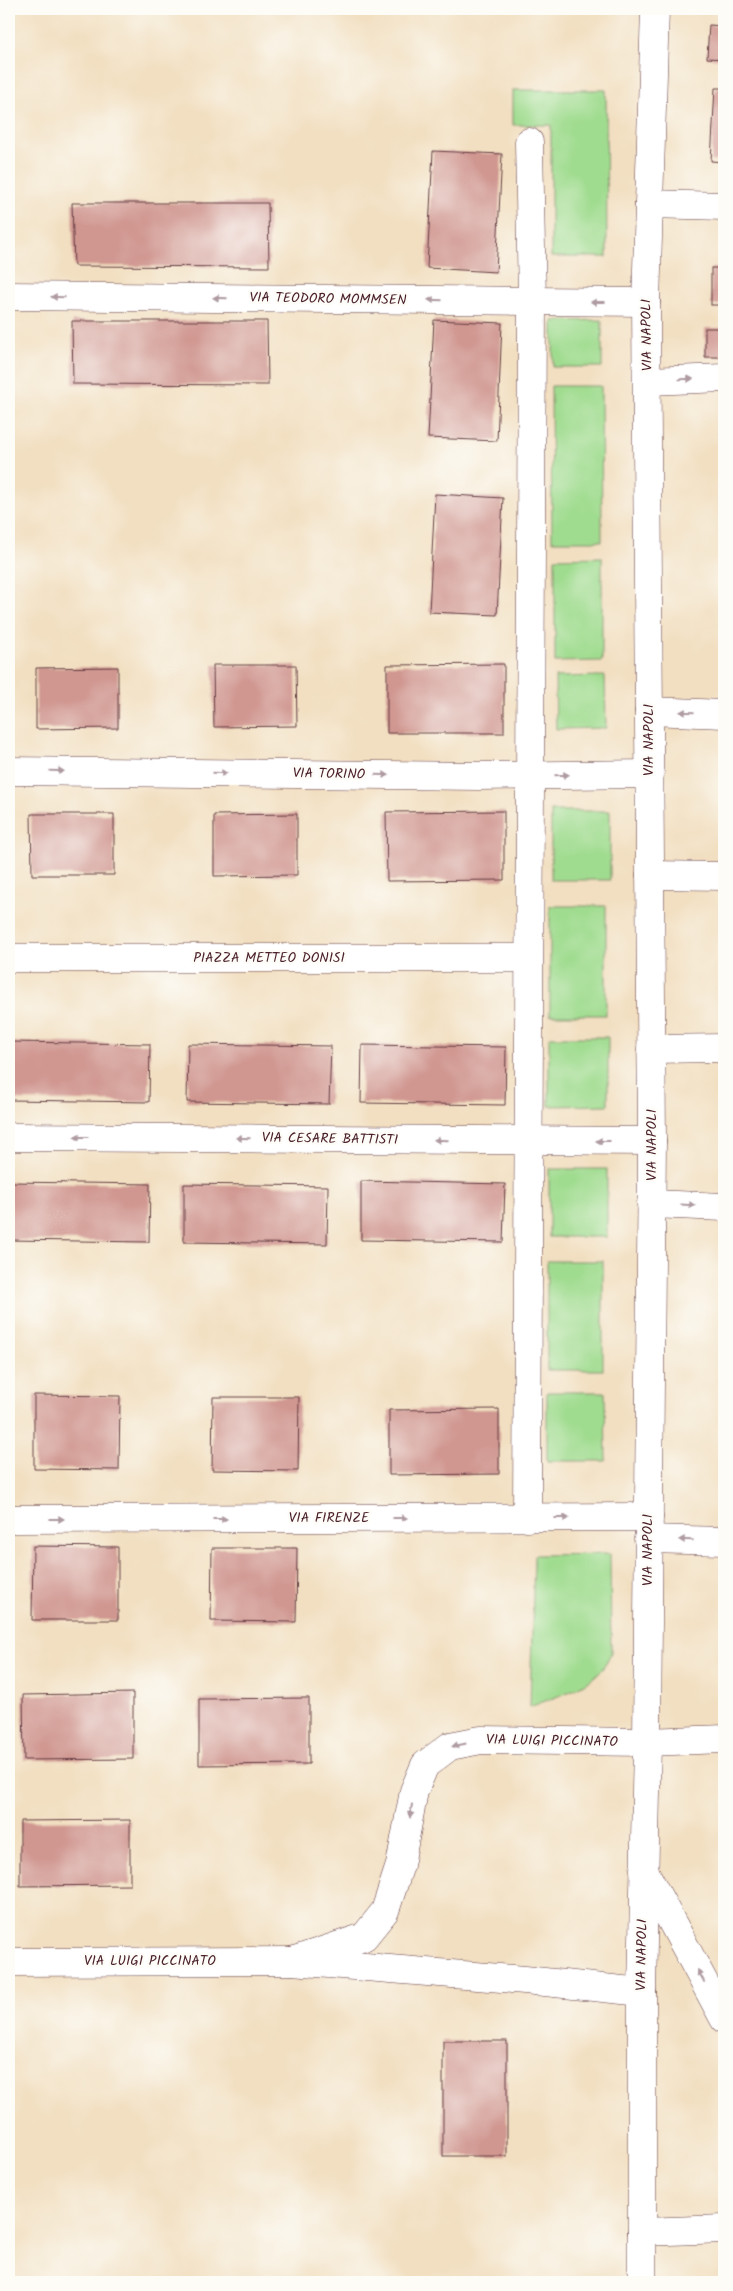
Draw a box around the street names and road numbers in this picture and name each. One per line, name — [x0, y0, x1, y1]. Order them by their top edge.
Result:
street label: VIA TEODORO MOMMSEN — [249, 287, 407, 311]
street label: VIA NAPOLI — [635, 299, 659, 371]
street label: VIA NAPOLI — [638, 704, 660, 776]
street label: VIA TORINO — [293, 762, 366, 786]
street label: PIAZZA METTEO DONISI — [193, 947, 345, 969]
street label: VIA NAPOLI — [641, 1109, 663, 1181]
street label: VIA CESARE BATTISTI — [262, 1127, 398, 1151]
street label: VIA FIRENZE — [289, 1507, 370, 1529]
street label: VIA NAPOLI — [637, 1514, 659, 1586]
street label: VIA LUIGI PICCINATO — [486, 1729, 619, 1753]
street label: VIA NAPOLI — [630, 1919, 654, 1991]
street label: VIA LUIGI PICCINATO — [84, 1950, 216, 1972]

